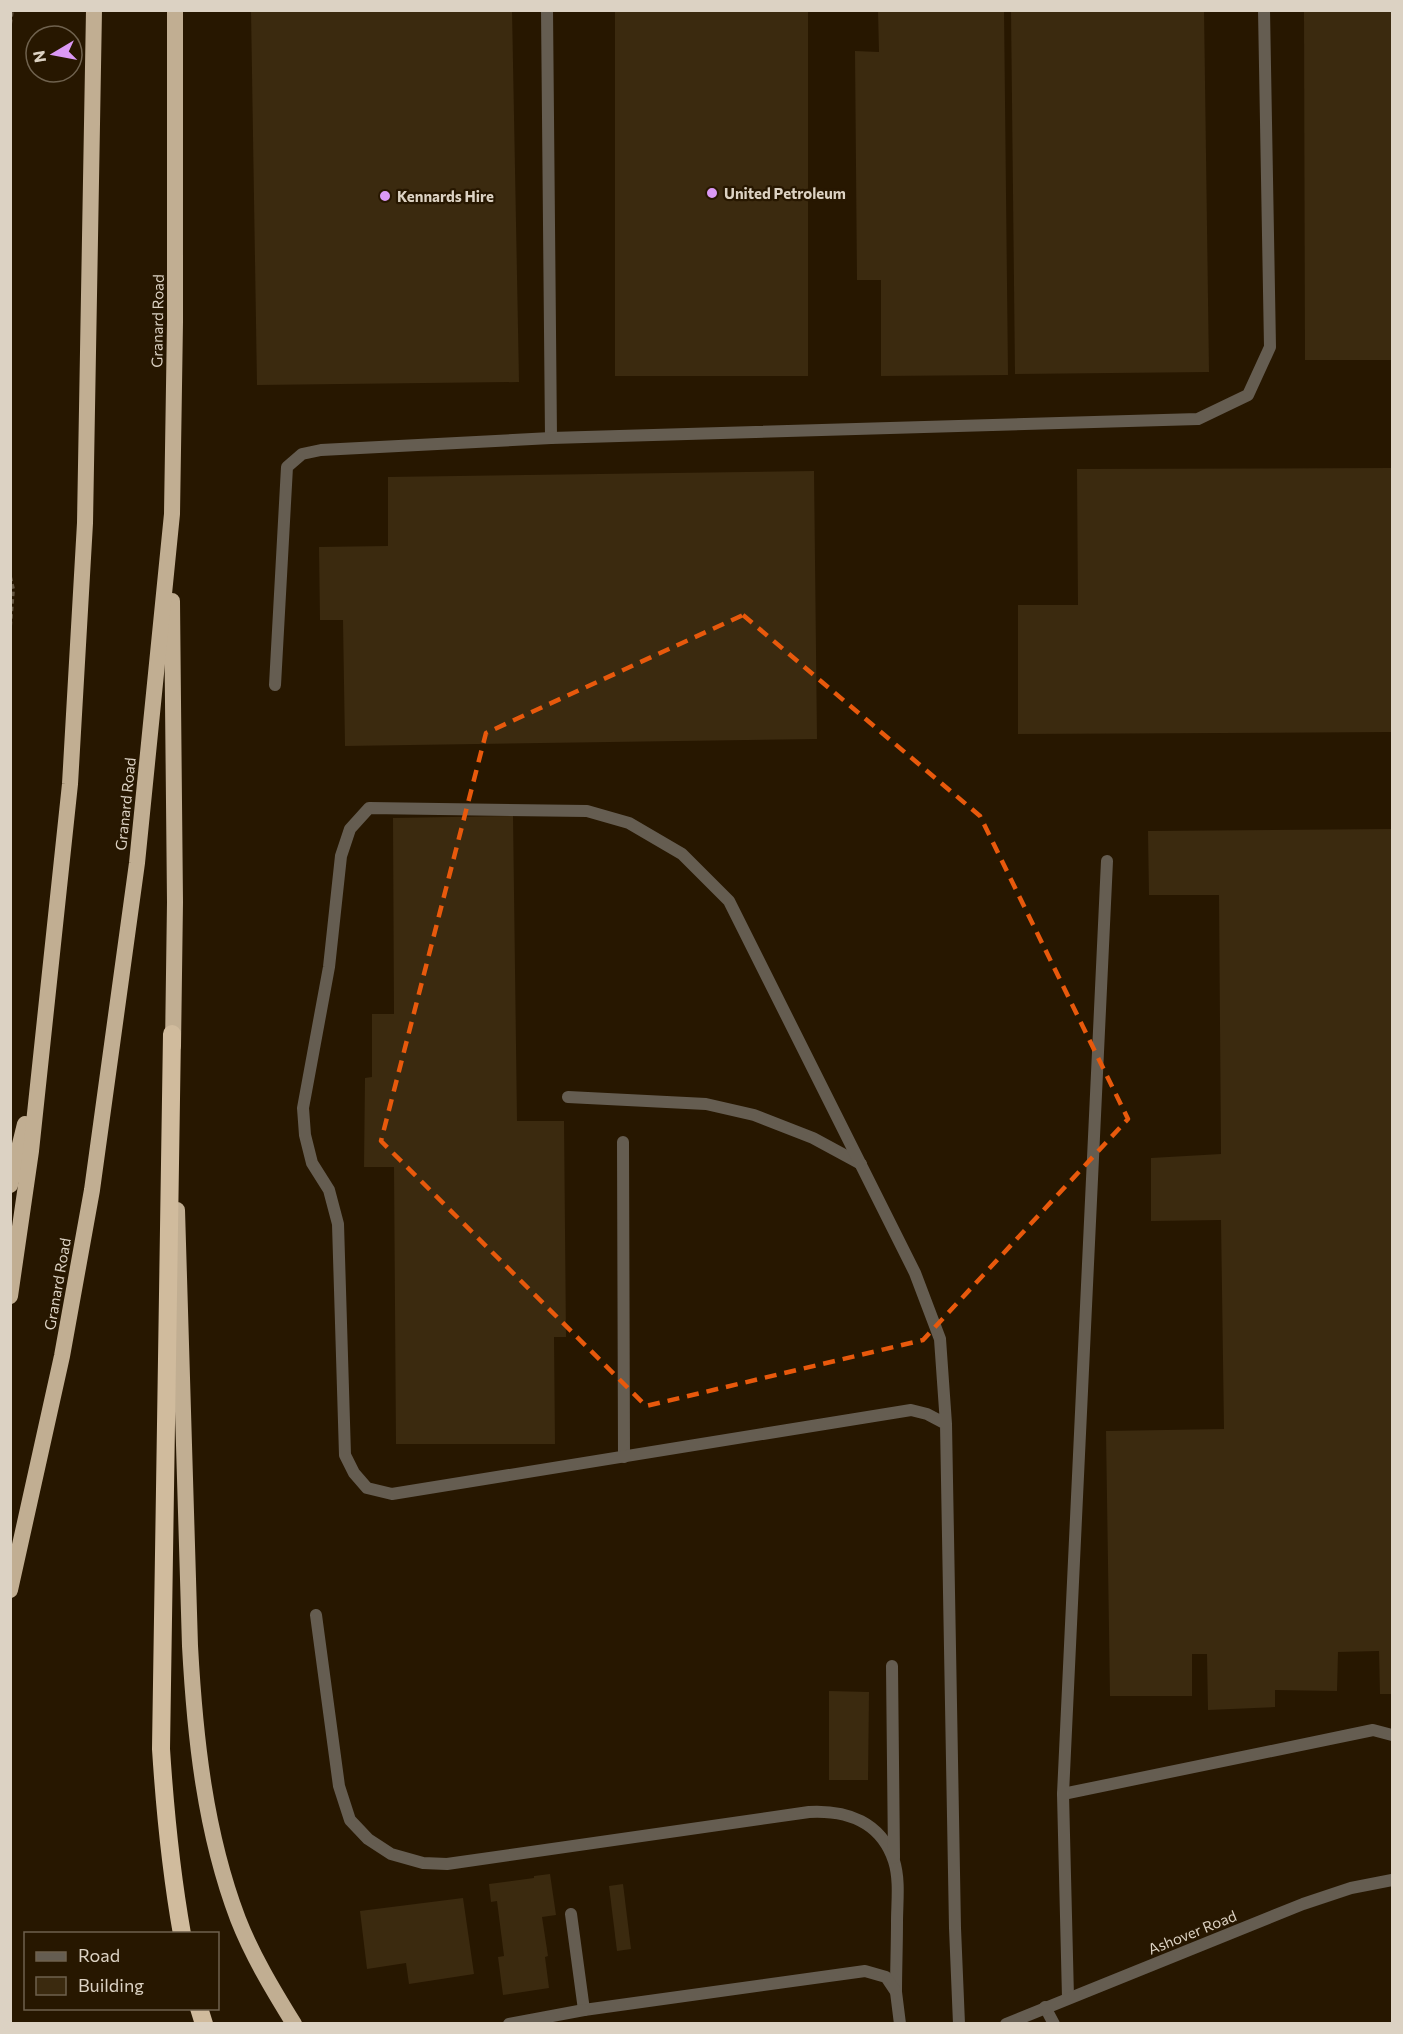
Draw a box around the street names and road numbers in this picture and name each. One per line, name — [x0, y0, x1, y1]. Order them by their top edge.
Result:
street label: Granard Road — [147, 274, 167, 368]
street label: Granard Road — [111, 757, 139, 851]
street label: Granard Road — [40, 1236, 74, 1332]
street label: Ashover Road — [1145, 1906, 1239, 1958]

